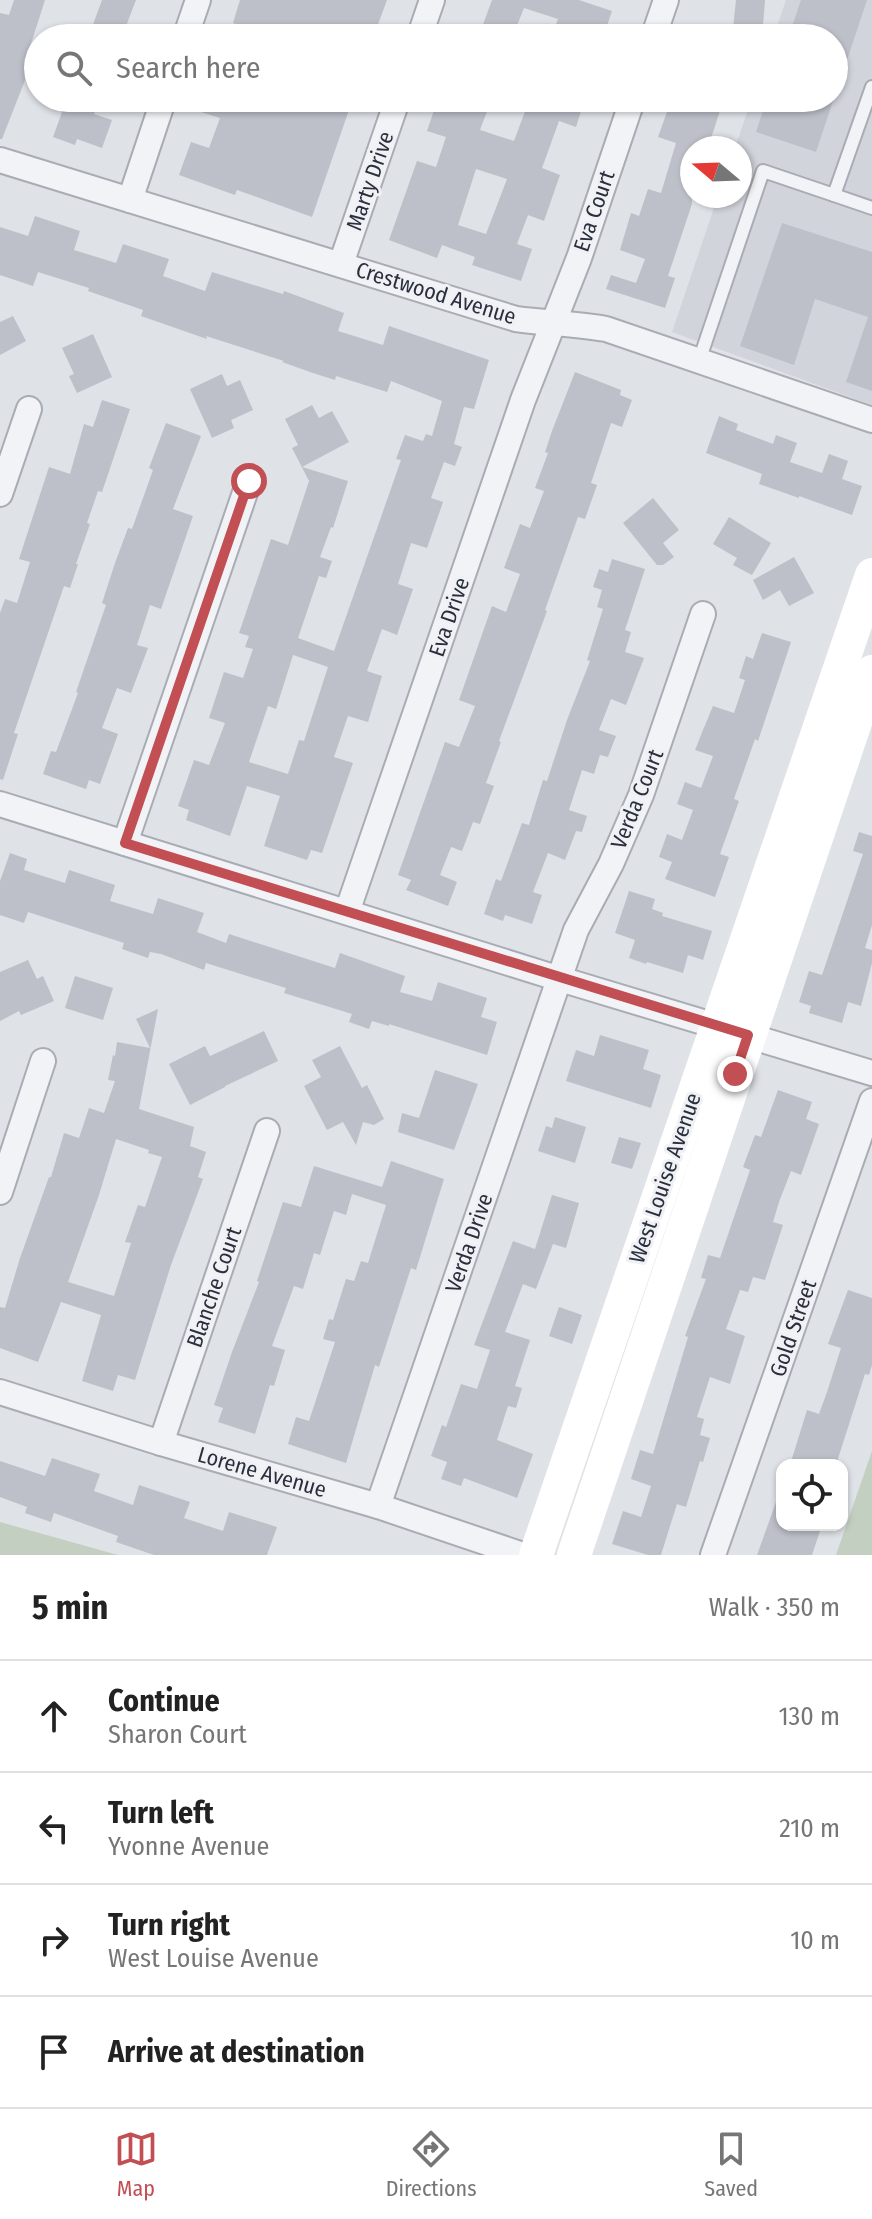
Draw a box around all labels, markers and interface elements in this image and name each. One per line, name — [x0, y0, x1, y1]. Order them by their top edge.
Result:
search box — [24, 24, 848, 112]
icon: search — [52, 46, 96, 90]
text: Search here — [116, 50, 261, 86]
street label: Marty Drive — [341, 128, 399, 234]
north arrow — [680, 136, 752, 208]
street label: Eva Court — [568, 166, 621, 255]
street label: Crestwood Avenue — [353, 256, 519, 330]
route start — [231, 463, 267, 499]
street label: Eva Drive — [423, 574, 475, 660]
street label: Verda Court — [605, 745, 669, 853]
route end — [717, 1056, 753, 1092]
street label: West Louise Avenue — [623, 1089, 707, 1267]
street label: Verda Drive — [439, 1190, 499, 1296]
street label: Blanche Court — [181, 1222, 248, 1351]
street label: Gold Street — [764, 1275, 822, 1380]
street label: Lorene Avenue — [195, 1441, 329, 1503]
map controls — [776, 1459, 848, 1531]
button: locate — [776, 1459, 848, 1531]
text: 5 min — [32, 1587, 108, 1628]
text: Walk · 350 m — [709, 1592, 840, 1623]
text: Continue — [108, 1683, 220, 1719]
icon: ahead — [32, 1694, 76, 1738]
text: 130 m — [778, 1701, 840, 1732]
text: Sharon Court — [108, 1719, 247, 1750]
text: Turn left — [108, 1795, 214, 1831]
icon: left — [32, 1806, 76, 1850]
text: 210 m — [779, 1813, 840, 1844]
text: Yvonne Avenue — [108, 1831, 269, 1862]
text: Turn right — [108, 1907, 230, 1943]
icon: right — [32, 1918, 76, 1962]
text: 10 m — [790, 1925, 840, 1956]
text: West Louise Avenue — [108, 1943, 319, 1974]
icon: arrive — [32, 2030, 76, 2074]
text: Arrive at destination — [108, 2034, 365, 2070]
tab: Map — [114, 2127, 158, 2202]
tab: Directions — [386, 2127, 477, 2202]
tab: Saved — [704, 2127, 758, 2202]

